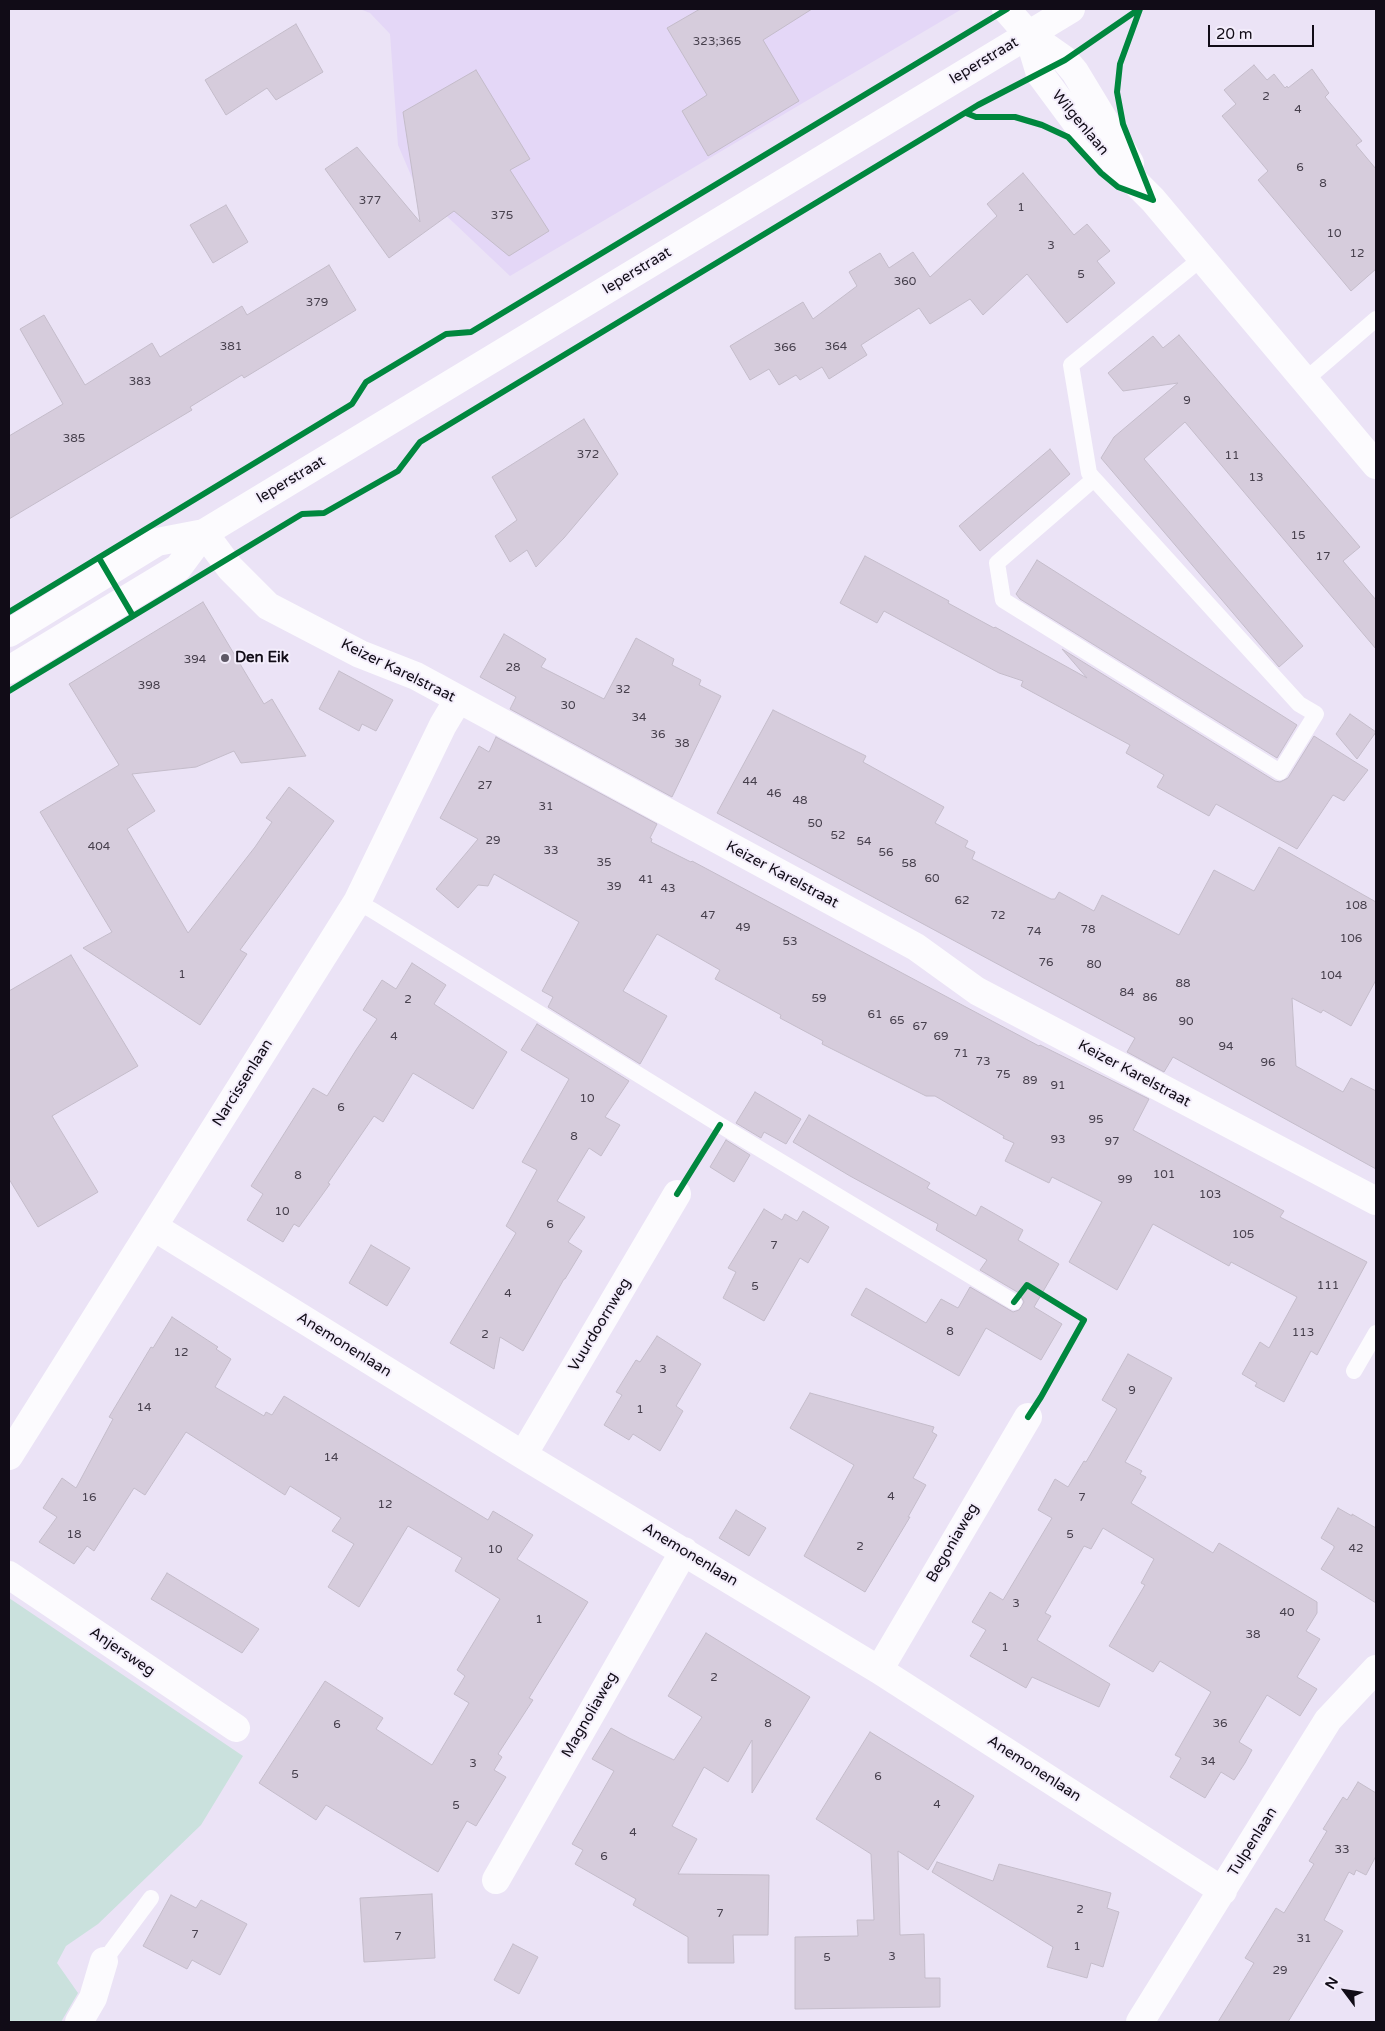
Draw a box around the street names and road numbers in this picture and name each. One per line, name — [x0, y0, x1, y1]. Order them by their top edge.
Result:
street label: Ieperstraat — [946, 33, 1022, 89]
street label: Wilgenlaan — [1048, 87, 1112, 159]
street label: Ieperstraat — [599, 243, 675, 299]
street label: Ieperstraat — [253, 452, 329, 508]
street label: Keizer Karelstraat — [338, 635, 458, 707]
street label: Keizer Karelstraat — [723, 838, 841, 912]
street label: Narcissenlaan — [209, 1036, 277, 1130]
street label: Keizer Karelstraat — [1075, 1037, 1193, 1111]
street label: Vuurdoornweg — [565, 1275, 635, 1375]
street label: Anemonenlaan — [293, 1309, 395, 1381]
street label: Begoniaweg — [923, 1500, 983, 1586]
street label: Anemonenlaan — [639, 1519, 741, 1591]
street label: Anjersweg — [86, 1624, 158, 1680]
street label: Magnoliaweg — [558, 1669, 622, 1761]
street label: Anemonenlaan — [984, 1732, 1084, 1806]
street label: Tulpenlaan — [1225, 1804, 1281, 1880]

